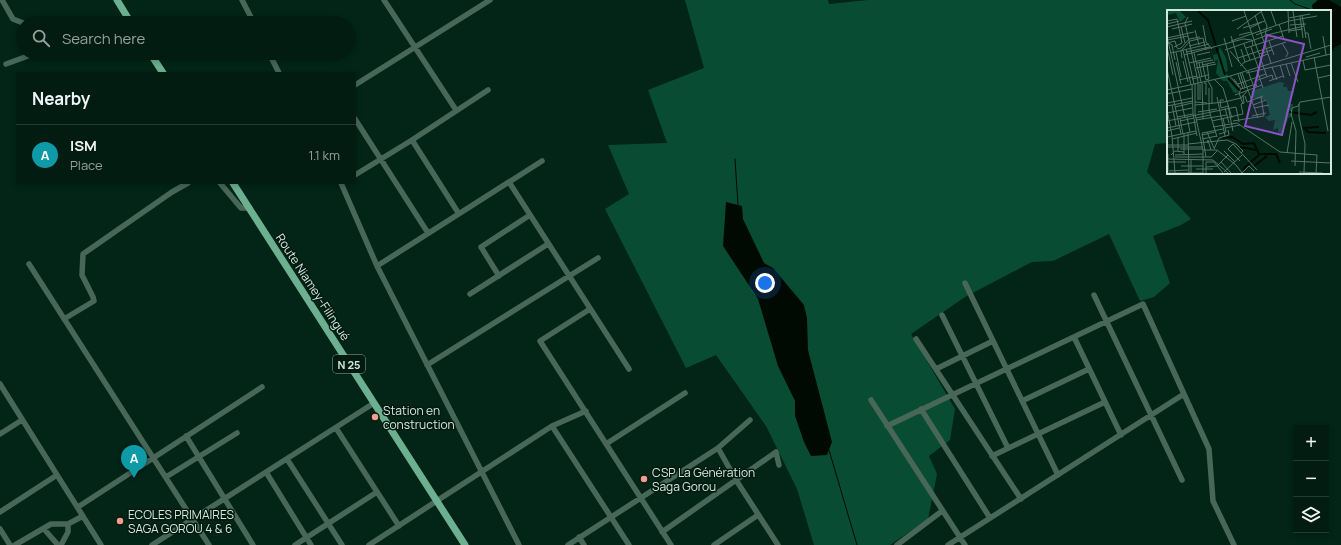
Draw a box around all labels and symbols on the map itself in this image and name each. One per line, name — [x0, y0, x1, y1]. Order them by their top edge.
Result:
inset map — [1167, 10, 1331, 174]
street label: Route Niamey-Filingué — [272, 230, 354, 344]
your location — [755, 273, 775, 293]
road number: N 25 — [333, 355, 365, 373]
place label: Station en construction — [383, 402, 455, 433]
marker: Station en construction — [370, 412, 380, 422]
pin: A — [121, 445, 147, 478]
place label: CSP La Génération Saga Gorou — [652, 464, 755, 495]
marker: CSP La Génération Saga Gorou — [639, 474, 649, 484]
place label: ECOLES PRIMAIRES SAGA GOROU 4 & 6 — [128, 506, 234, 537]
marker: ECOLES PRIMAIRES SAGA GOROU 4 & 6 — [115, 516, 125, 526]

